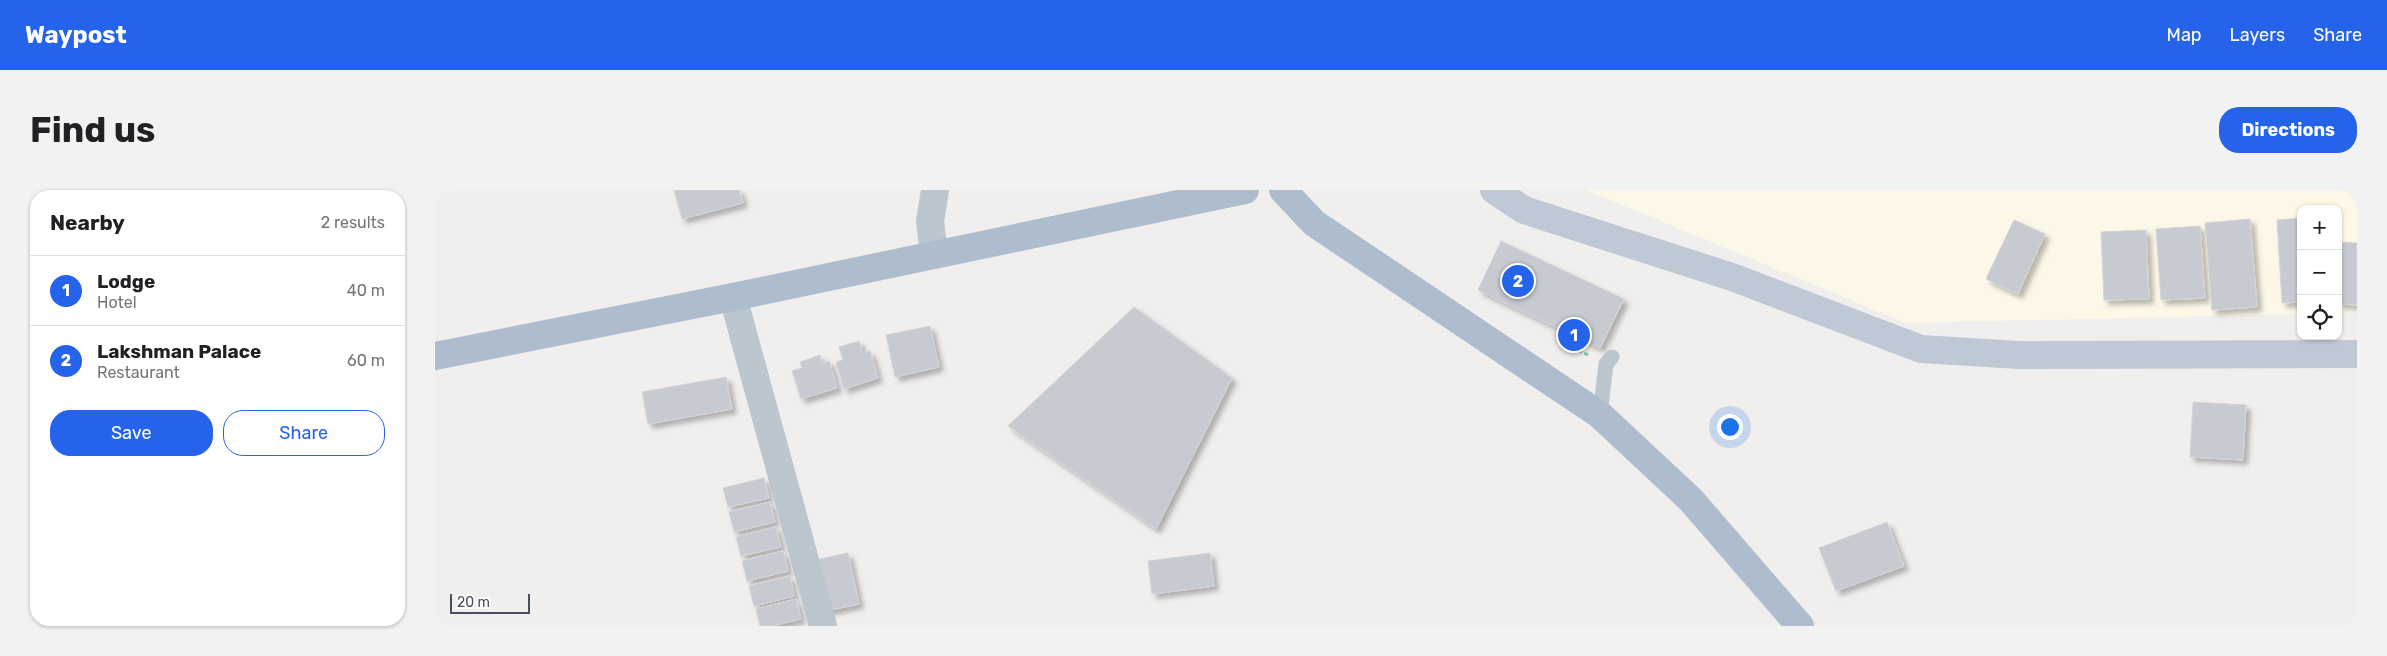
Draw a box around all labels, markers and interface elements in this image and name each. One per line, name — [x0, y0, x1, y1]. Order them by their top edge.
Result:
text: Waypost — [25, 21, 127, 49]
text: Map — [2167, 24, 2202, 46]
text: Layers — [2230, 24, 2285, 46]
text: Share — [2313, 24, 2362, 46]
button: Directions — [2219, 107, 2357, 153]
text: Find us — [30, 109, 155, 151]
map controls — [2297, 205, 2342, 340]
button: + — [2297, 205, 2342, 250]
text: Nearby — [50, 210, 125, 235]
text: 2 results — [321, 213, 385, 232]
button: − — [2297, 250, 2342, 295]
pin: 2 — [1502, 262, 1534, 300]
text: Lodge — [97, 270, 155, 293]
text: 1 — [62, 281, 70, 300]
text: 40 m — [347, 281, 385, 300]
text: Hotel — [97, 293, 137, 312]
button: locate — [2297, 295, 2342, 340]
pin: 1 — [1558, 316, 1590, 354]
text: Lakshman Palace — [97, 340, 261, 363]
text: 2 — [61, 351, 71, 370]
text: 60 m — [347, 351, 385, 370]
text: Restaurant — [97, 363, 180, 382]
button: Save — [50, 410, 213, 456]
button: Share — [223, 410, 385, 456]
your location — [1717, 414, 1743, 440]
scale bar — [450, 591, 530, 614]
text: 20 m — [457, 594, 490, 611]

